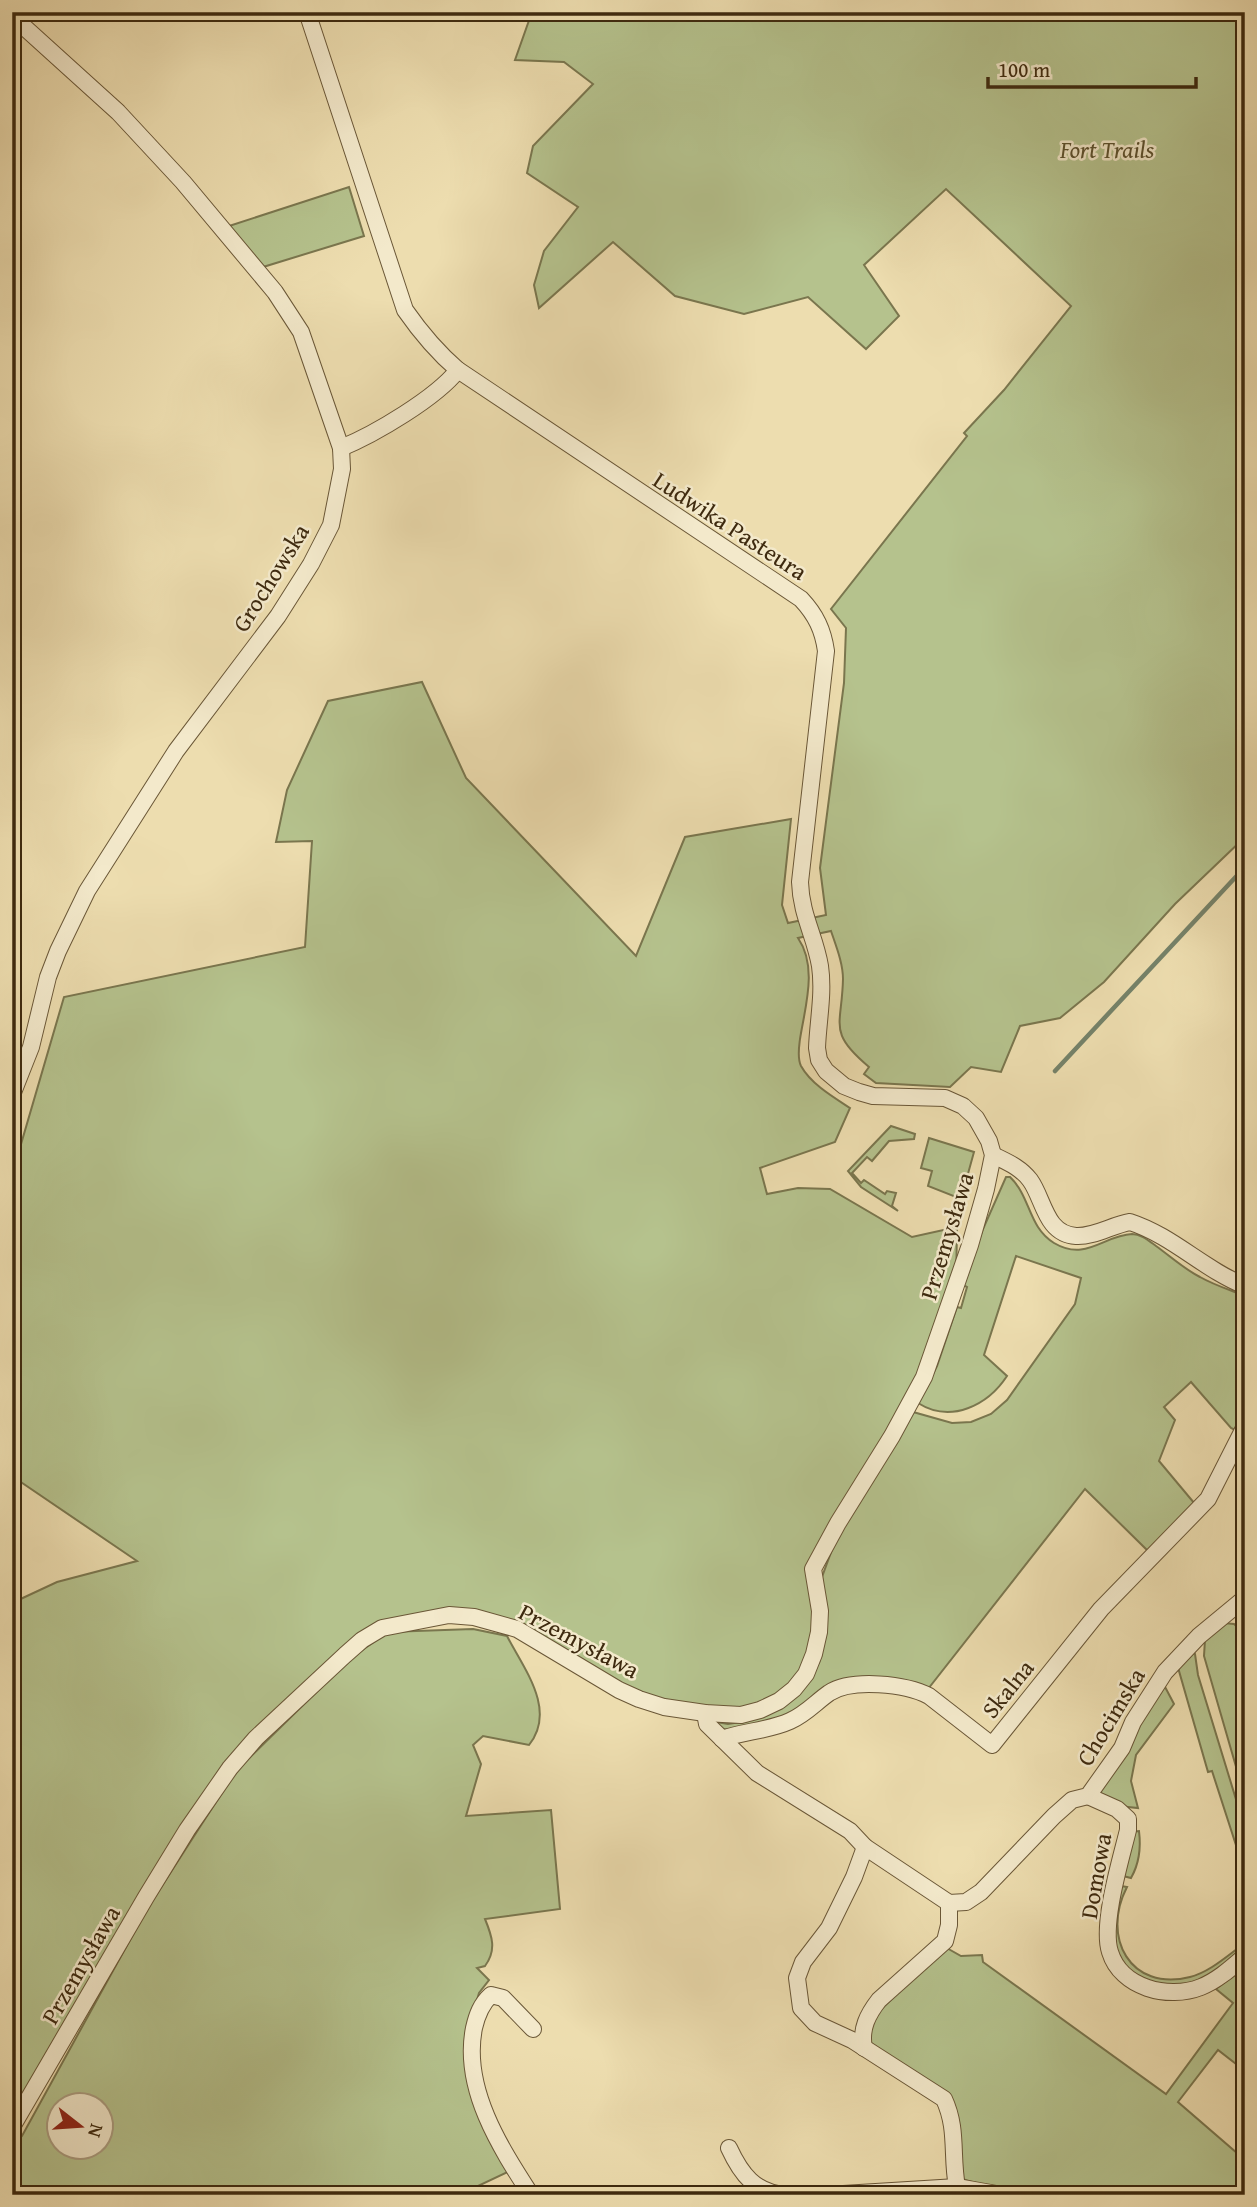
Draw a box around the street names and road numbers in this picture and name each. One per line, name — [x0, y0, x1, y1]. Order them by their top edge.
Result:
street label: Ludwika Pasteura — [646, 463, 815, 589]
street label: Grochowska — [224, 516, 318, 639]
street label: Przemysława — [911, 1167, 983, 1304]
street label: Przemysława — [513, 1594, 646, 1687]
street label: Skalna — [973, 1651, 1043, 1726]
street label: Chocimska — [1068, 1661, 1154, 1772]
street label: Domowa — [1071, 1830, 1120, 1921]
street label: Przemysława — [32, 1898, 129, 2031]

